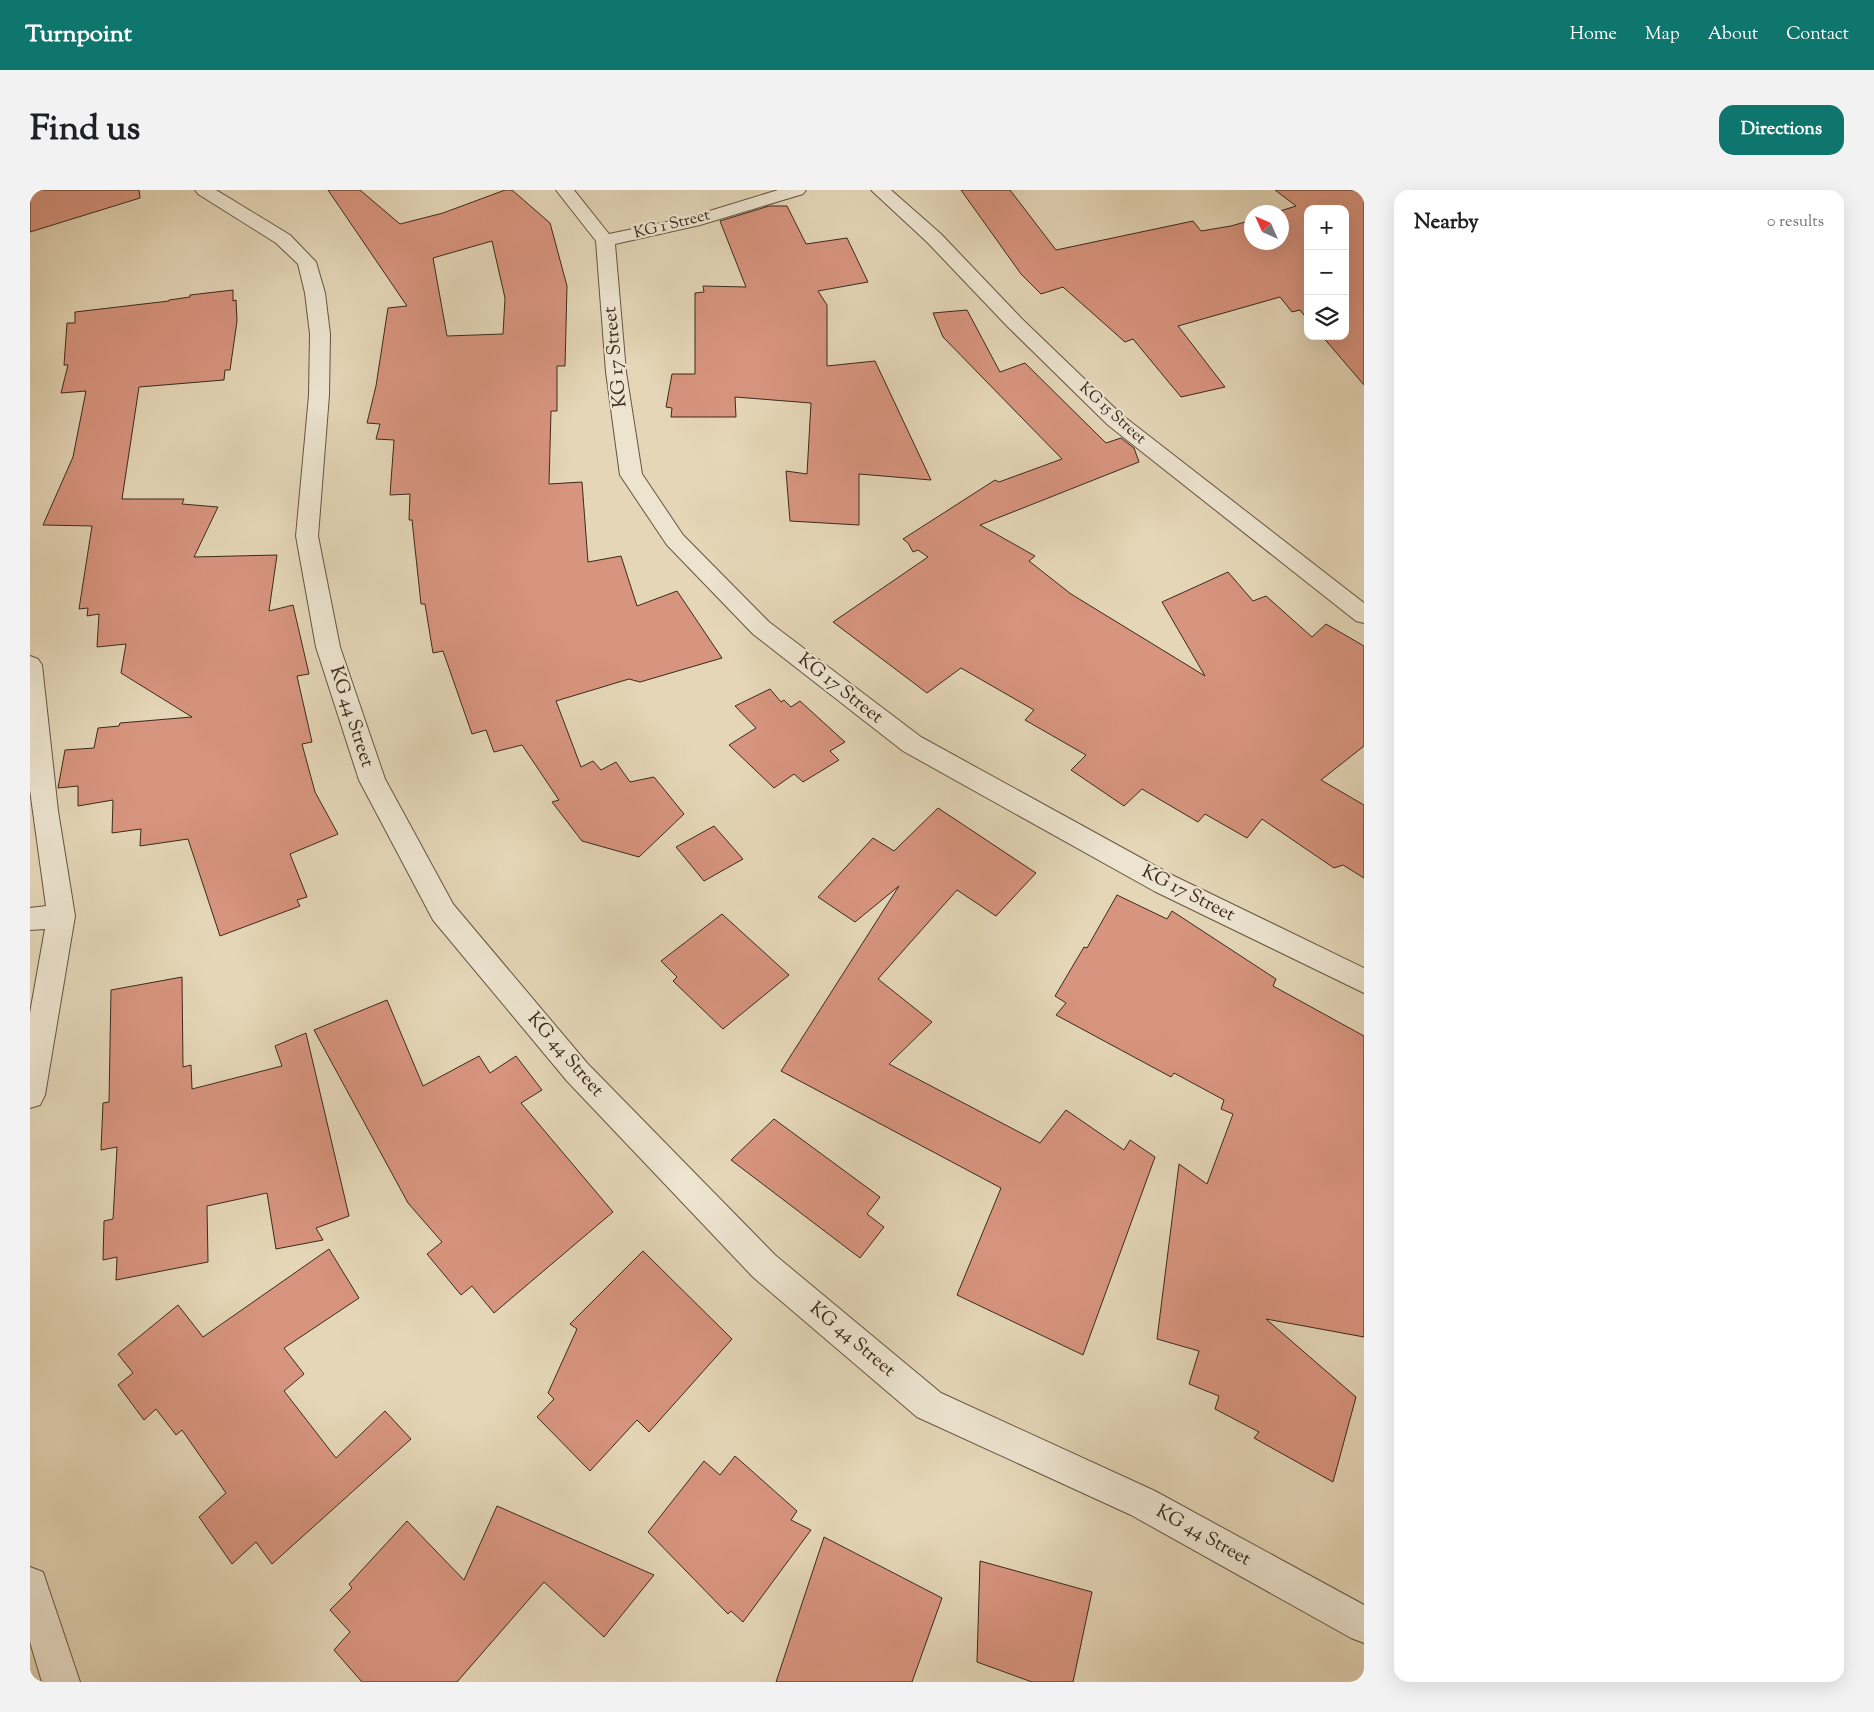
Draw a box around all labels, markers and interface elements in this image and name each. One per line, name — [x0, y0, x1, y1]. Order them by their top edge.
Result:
text: Turnpoint — [25, 18, 132, 52]
text: Home — [1570, 22, 1617, 48]
text: Map — [1645, 22, 1680, 48]
text: About — [1708, 22, 1758, 48]
text: Contact — [1786, 22, 1849, 48]
text: Find us — [30, 105, 140, 156]
button: Directions — [1719, 105, 1844, 155]
street label: KG 1 Street — [632, 204, 713, 246]
north arrow — [1244, 205, 1289, 250]
map controls — [1304, 205, 1349, 340]
button: + — [1304, 205, 1349, 250]
text: Nearby — [1414, 208, 1479, 238]
text: 0 results — [1767, 211, 1824, 234]
button: − — [1304, 250, 1349, 295]
button: layers — [1304, 295, 1349, 340]
street label: KG 17 Street — [597, 305, 635, 409]
street label: KG 15 Street — [1073, 378, 1151, 451]
street label: KG 17 Street — [792, 647, 889, 731]
street label: KG 44 Street — [322, 663, 380, 771]
street label: KG 17 Street — [1137, 859, 1240, 929]
street label: KG 44 Street — [520, 1007, 610, 1104]
street label: KG 44 Street — [803, 1296, 901, 1384]
street label: KG 44 Street — [1151, 1499, 1256, 1573]

